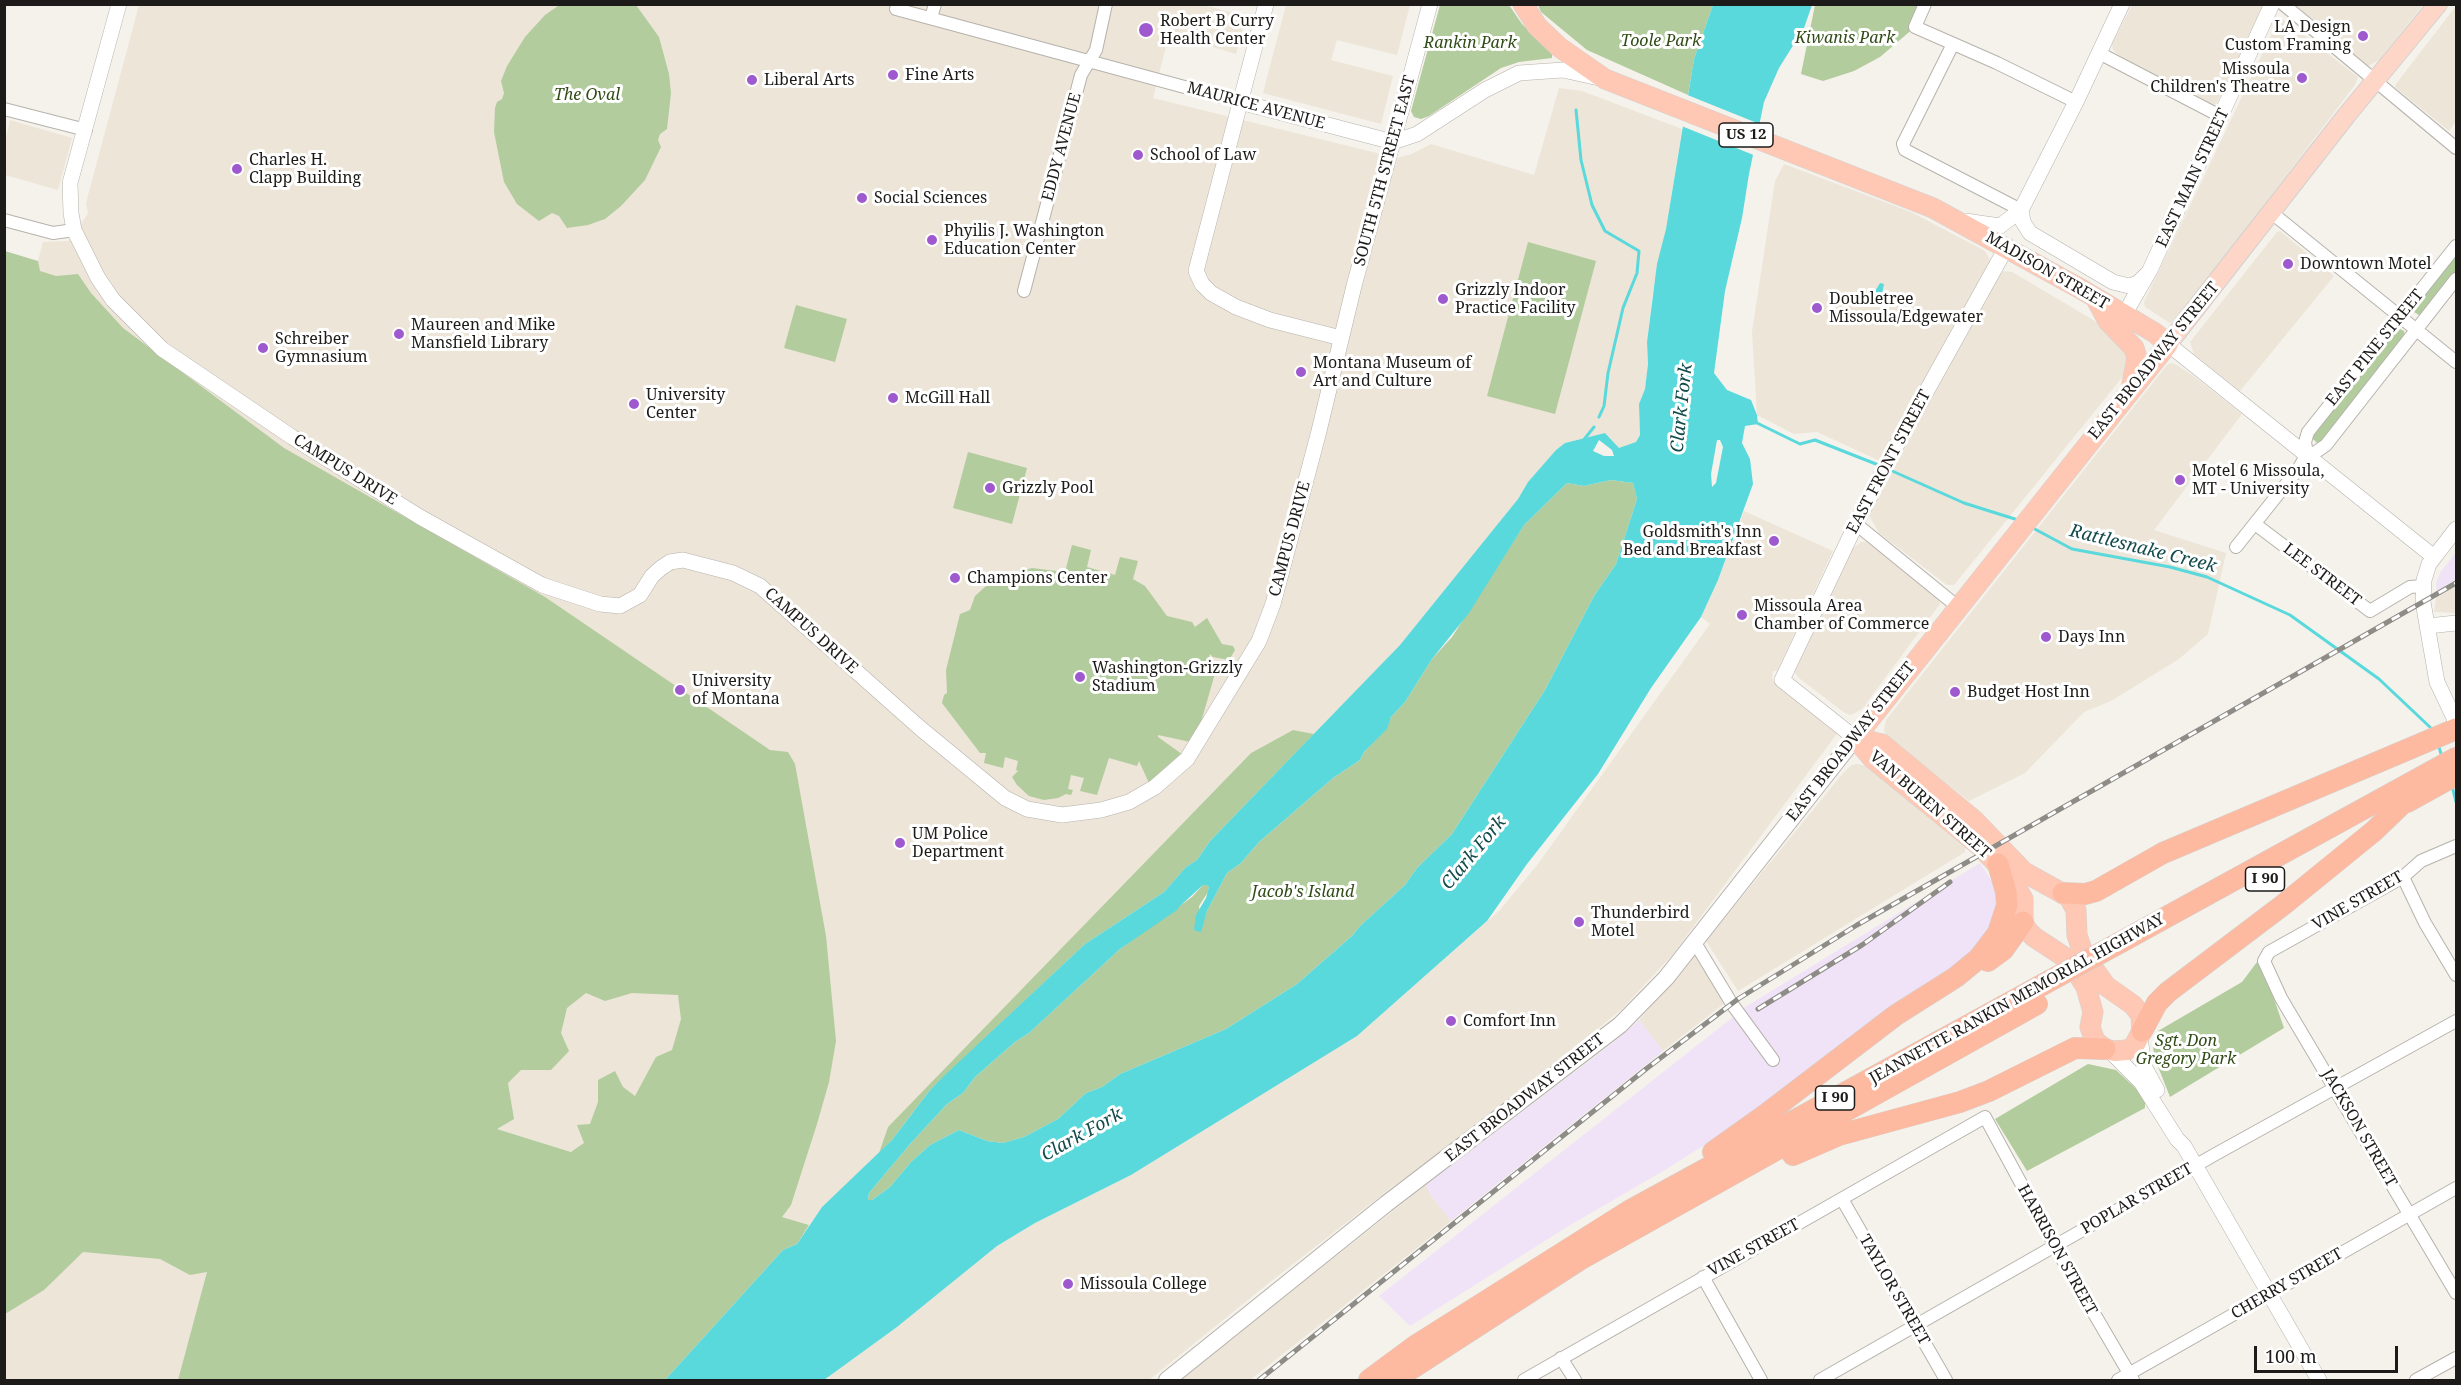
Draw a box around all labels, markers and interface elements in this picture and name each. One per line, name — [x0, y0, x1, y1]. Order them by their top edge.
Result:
place label: Robert B Curry Health Center — [1160, 11, 1274, 49]
place label: LA Design Custom Framing — [2225, 17, 2351, 55]
marker: Robert B Curry Health Center — [1137, 21, 1155, 39]
park label: Kiwanis Park — [1795, 28, 1895, 48]
marker: LA Design Custom Framing — [2356, 29, 2370, 43]
park label: Toole Park — [1621, 31, 1701, 51]
park label: Rankin Park — [1424, 33, 1516, 53]
place label: Missoula Children's Theatre — [2150, 59, 2290, 97]
place label: Fine Arts — [905, 65, 974, 85]
marker: Fine Arts — [886, 68, 900, 82]
place label: Liberal Arts — [764, 70, 854, 90]
marker: Missoula Children's Theatre — [2295, 71, 2309, 85]
marker: Liberal Arts — [745, 73, 759, 87]
street label: SOUTH 5TH STREET EAST — [1350, 74, 1420, 268]
street label: MAURICE AVENUE — [1185, 78, 1327, 134]
park label: The Oval — [554, 85, 620, 105]
street label: EDDY AVENUE — [1038, 91, 1086, 203]
street label: EAST MAIN STREET — [2152, 106, 2234, 250]
road number: US 12 — [1719, 123, 1773, 147]
place label: School of Law — [1150, 145, 1256, 165]
marker: School of Law — [1131, 148, 1145, 162]
place label: Charles H. Clapp Building — [249, 150, 361, 188]
marker: Charles H. Clapp Building — [230, 162, 244, 176]
place label: Social Sciences — [874, 188, 987, 208]
marker: Social Sciences — [855, 191, 869, 205]
place label: Phyilis J. Washington Education Center — [944, 221, 1104, 259]
street label: MADISON STREET — [1982, 228, 2112, 314]
marker: Phyilis J. Washington Education Center — [925, 233, 939, 247]
place label: Downtown Motel — [2300, 254, 2432, 274]
marker: Downtown Motel — [2281, 257, 2295, 271]
street label: EAST BROADWAY STREET — [2085, 278, 2223, 444]
place label: Grizzly Indoor Practice Facility — [1455, 280, 1576, 318]
street label: EAST PINE STREET — [2322, 286, 2428, 410]
place label: Doubletree Missoula/Edgewater — [1829, 289, 1983, 327]
marker: Grizzly Indoor Practice Facility — [1436, 292, 1450, 306]
marker: Doubletree Missoula/Edgewater — [1810, 301, 1824, 315]
place label: Maureen and Mike Mansfield Library — [411, 315, 555, 353]
marker: Maureen and Mike Mansfield Library — [392, 327, 406, 341]
place label: Schreiber Gymnasium — [275, 329, 368, 367]
marker: Schreiber Gymnasium — [256, 341, 270, 355]
place label: Montana Museum of Art and Culture — [1313, 353, 1471, 391]
water label: Clark Fork — [1667, 362, 1697, 454]
marker: Montana Museum of Art and Culture — [1294, 365, 1308, 379]
place label: University Center — [646, 385, 725, 423]
street label: EAST FRONT STREET — [1843, 387, 1935, 537]
place label: McGill Hall — [905, 388, 990, 408]
marker: McGill Hall — [886, 391, 900, 405]
marker: University Center — [627, 397, 641, 411]
street label: CAMPUS DRIVE — [290, 430, 400, 510]
place label: Motel 6 Missoula, MT - University — [2192, 461, 2325, 499]
marker: Motel 6 Missoula, MT - University — [2173, 473, 2187, 487]
place label: Grizzly Pool — [1002, 478, 1094, 498]
street label: CAMPUS DRIVE — [1265, 479, 1315, 599]
marker: Grizzly Pool — [983, 481, 997, 495]
water label: Rattlesnake Creek — [2067, 520, 2219, 578]
place label: Goldsmith's Inn Bed and Breakfast — [1623, 522, 1762, 560]
marker: Goldsmith's Inn Bed and Breakfast — [1767, 534, 1781, 548]
street label: LEE STREET — [2279, 540, 2365, 610]
place label: Champions Center — [967, 568, 1107, 588]
marker: Champions Center — [948, 571, 962, 585]
street label: CAMPUS DRIVE — [760, 584, 862, 678]
place label: Missoula Area Chamber of Commerce — [1754, 596, 1929, 634]
marker: Missoula Area Chamber of Commerce — [1735, 608, 1749, 622]
place label: Days Inn — [2058, 627, 2125, 647]
marker: Days Inn — [2039, 630, 2053, 644]
place label: Washington-Grizzly Stadium — [1092, 658, 1243, 696]
street label: EAST BROADWAY STREET — [1783, 659, 1919, 825]
marker: Washington-Grizzly Stadium — [1073, 670, 1087, 684]
place label: University of Montana — [692, 671, 780, 709]
place label: Budget Host Inn — [1967, 682, 2090, 702]
marker: University of Montana — [673, 683, 687, 697]
marker: Budget Host Inn — [1948, 685, 1962, 699]
street label: VAN BUREN STREET — [1865, 747, 1995, 863]
water label: Clark Fork — [1437, 812, 1511, 894]
place label: UM Police Department — [912, 824, 1004, 862]
marker: UM Police Department — [893, 836, 907, 850]
road number: I 90 — [2246, 867, 2284, 891]
street label: VINE STREET — [2309, 867, 2407, 935]
park label: Jacob's Island — [1252, 882, 1354, 902]
place label: Thunderbird Motel — [1591, 903, 1690, 941]
street label: JEANNETTE RANKIN MEMORIAL HIGHWAY — [1866, 909, 2168, 1089]
marker: Thunderbird Motel — [1572, 915, 1586, 929]
place label: Comfort Inn — [1463, 1011, 1556, 1031]
marker: Comfort Inn — [1444, 1014, 1458, 1028]
street label: EAST BROADWAY STREET — [1442, 1030, 1608, 1166]
park label: Sgt. Don Gregory Park — [2136, 1031, 2236, 1069]
street label: JACKSON STREET — [2317, 1066, 2401, 1190]
road number: I 90 — [1816, 1086, 1854, 1110]
water label: Clark Fork — [1038, 1104, 1126, 1166]
street label: POPLAR STREET — [2078, 1159, 2196, 1239]
street label: HARRISON STREET — [2013, 1181, 2101, 1319]
street label: VINE STREET — [1705, 1215, 1803, 1281]
street label: TAYLOR STREET — [1855, 1232, 1933, 1348]
street label: CHERRY STREET — [2228, 1244, 2346, 1324]
place label: Missoula College — [1080, 1274, 1207, 1294]
marker: Missoula College — [1061, 1277, 1075, 1291]
scale bar — [2257, 1334, 2401, 1372]
text: 100 m — [2265, 1344, 2317, 1368]

